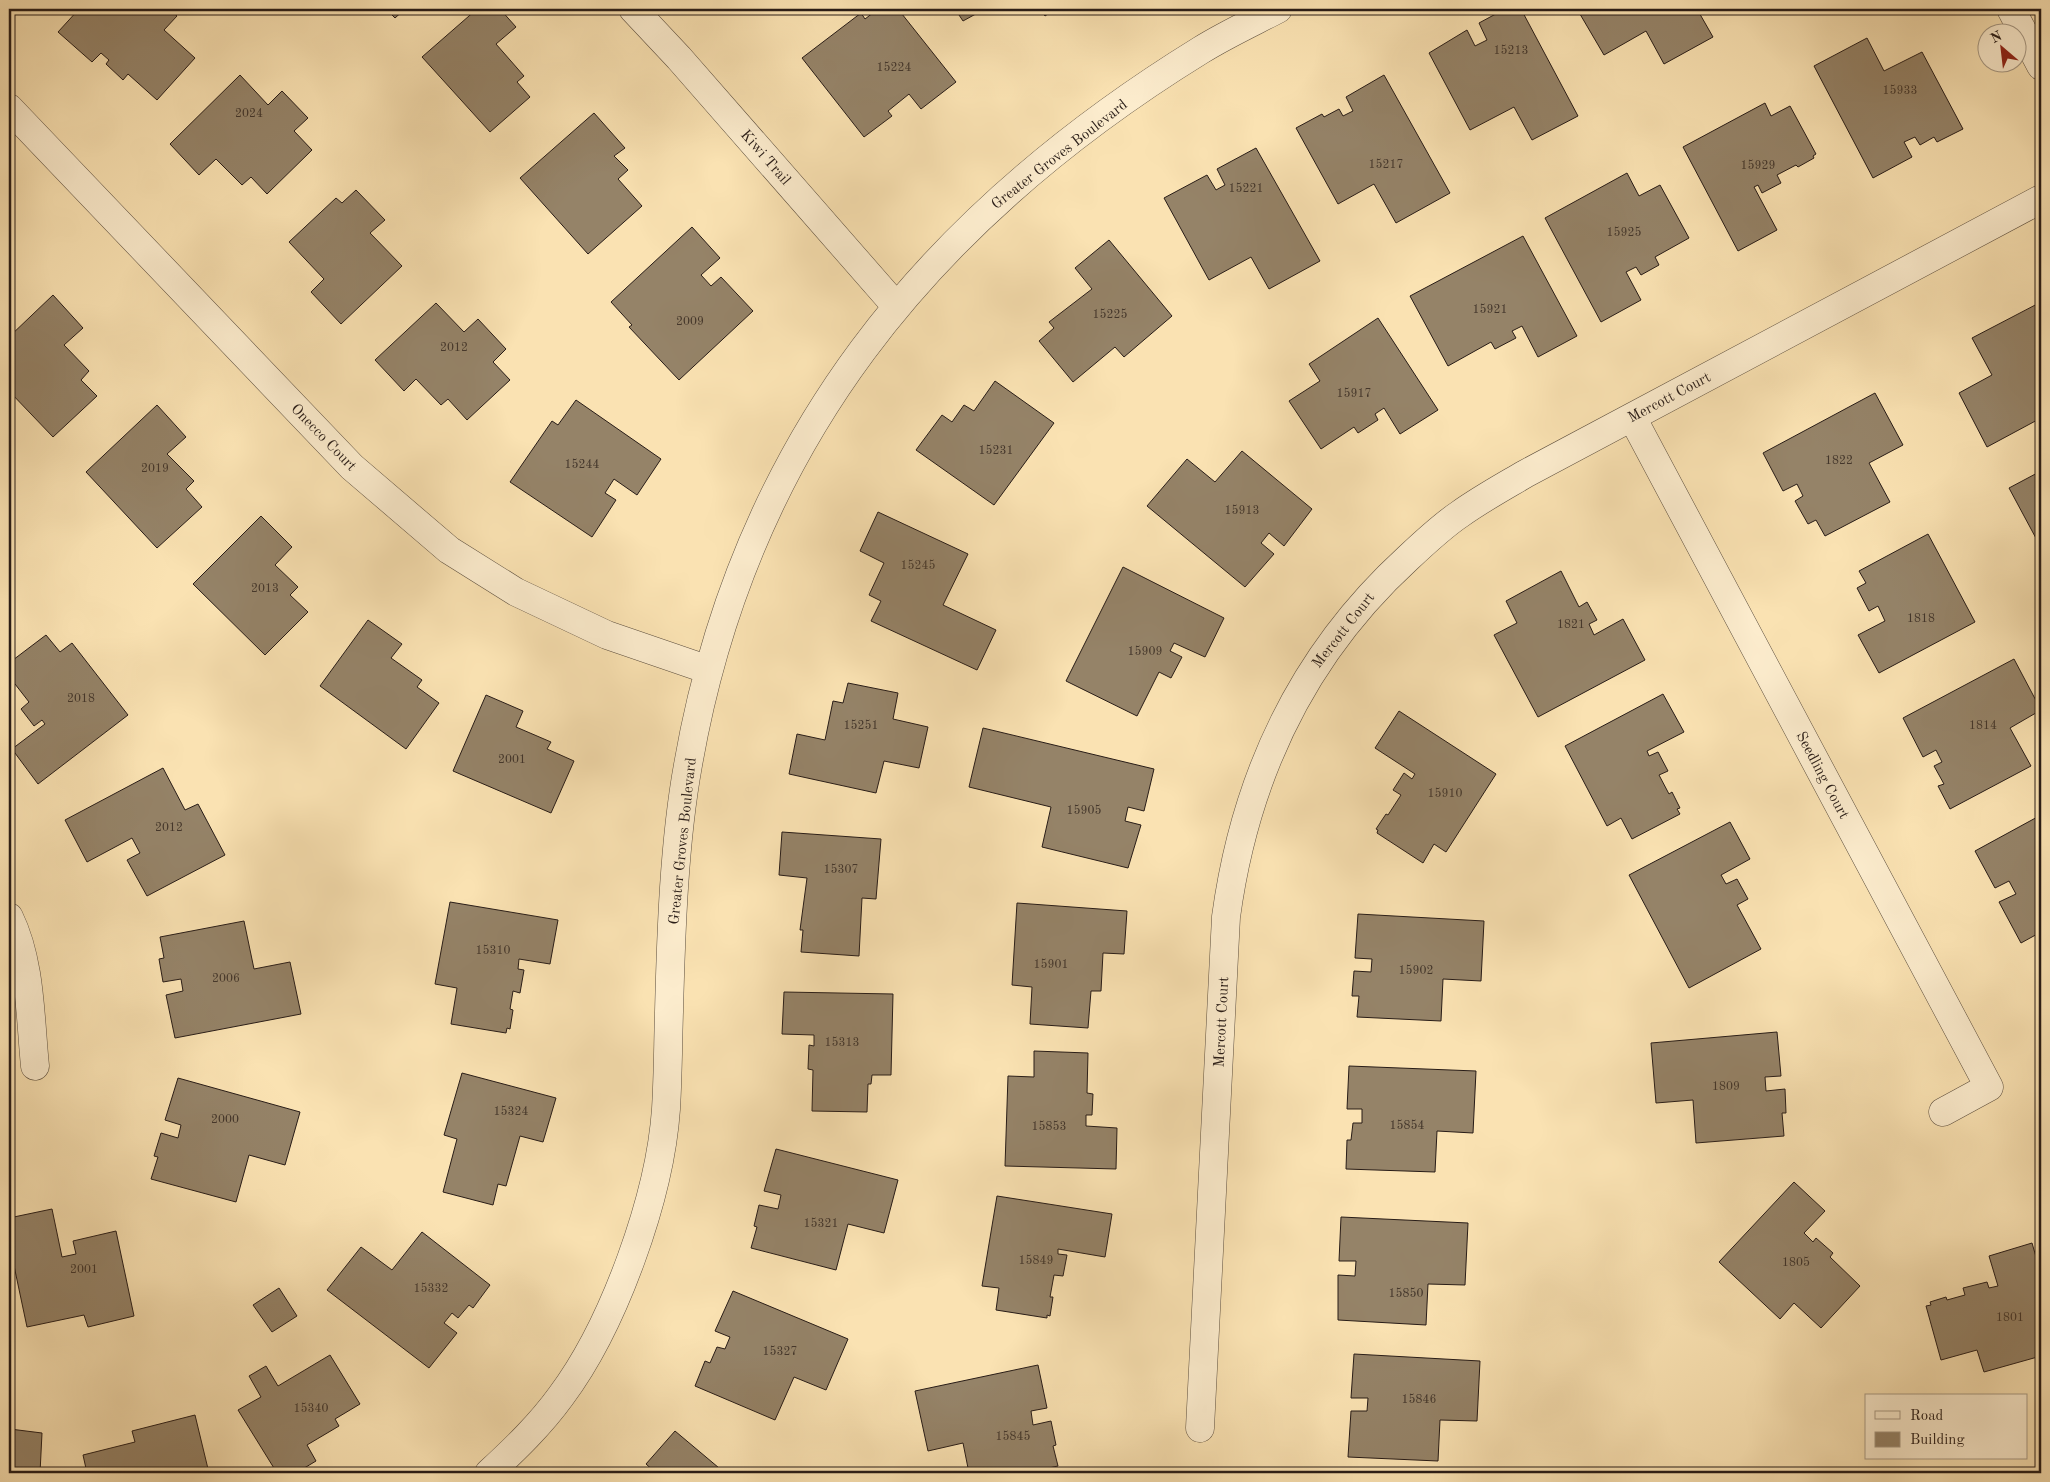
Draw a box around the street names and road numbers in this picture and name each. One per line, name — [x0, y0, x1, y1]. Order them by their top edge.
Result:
street label: Greater Groves Boulevard — [989, 97, 1131, 213]
street label: Kiwi Trail — [737, 128, 793, 188]
street label: Mercott Court — [1626, 370, 1713, 426]
street label: Onecco Court — [287, 401, 359, 475]
street label: Mercott Court — [1310, 590, 1378, 671]
street label: Seedling Court — [1792, 730, 1851, 822]
street label: Greater Groves Boulevard — [667, 757, 700, 925]
street label: Mercott Court — [1213, 976, 1232, 1068]

